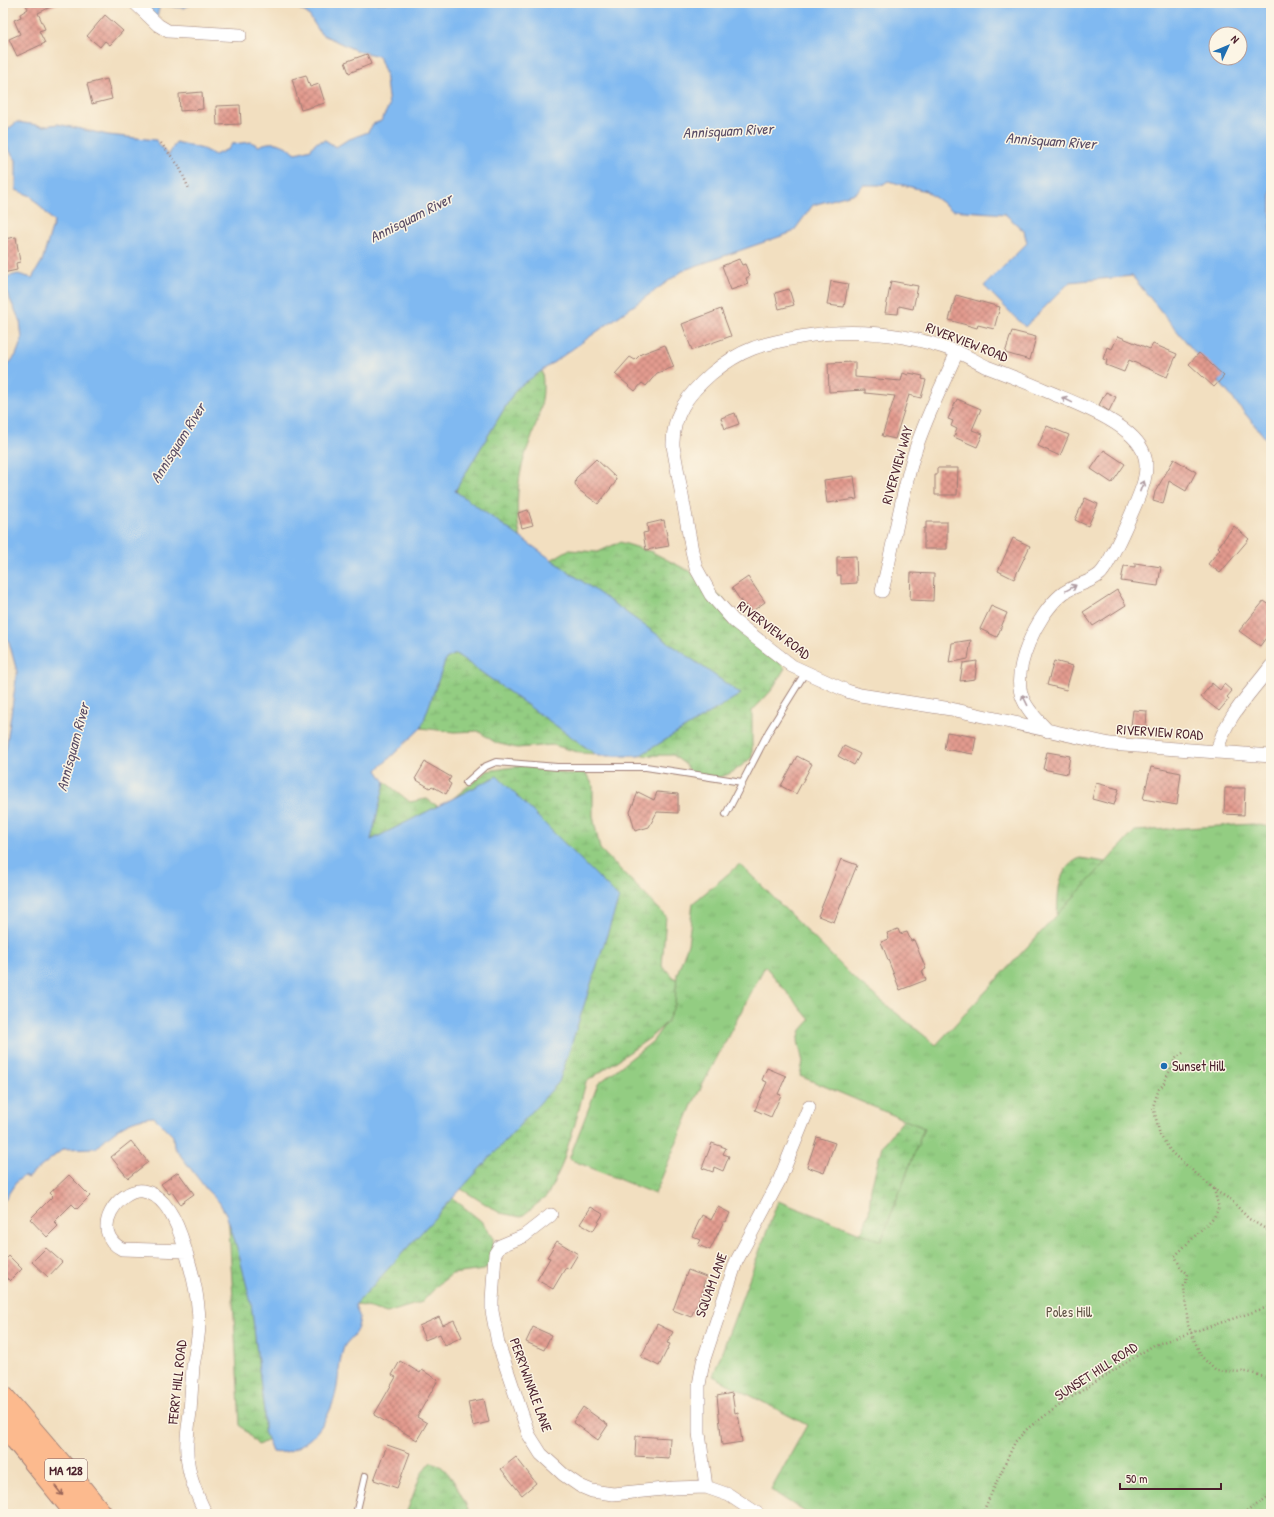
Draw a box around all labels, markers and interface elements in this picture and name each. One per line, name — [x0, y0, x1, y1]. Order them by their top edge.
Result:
north arrow — [1208, 26, 1248, 66]
text: N — [1228, 32, 1242, 46]
water label: Annisquam River — [682, 118, 776, 143]
water label: Annisquam River — [1005, 127, 1099, 154]
water label: Annisquam River — [366, 187, 458, 247]
street label: RIVERVIEW ROAD — [923, 317, 1011, 366]
one-way arrow — [1061, 396, 1073, 403]
water label: Annisquam River — [145, 397, 212, 487]
street label: RIVERVIEW WAY — [876, 423, 917, 506]
one-way arrow — [1138, 481, 1146, 493]
one-way arrow — [1065, 584, 1077, 592]
street label: RIVERVIEW ROAD — [734, 596, 815, 664]
one-way arrow — [1021, 694, 1028, 706]
water label: Annisquam River — [51, 698, 95, 793]
street label: RIVERVIEW ROAD — [1116, 719, 1204, 744]
place label: Sunset Hill — [1172, 1056, 1226, 1075]
marker: Sunset Hill — [1159, 1061, 1169, 1071]
street label: SQUAM LANE — [690, 1250, 731, 1320]
park label: Poles Hill — [1046, 1302, 1093, 1321]
street label: PERRYWINKLE LANE — [506, 1335, 557, 1435]
street label: SUNSET HILL ROAD — [1051, 1337, 1141, 1404]
street label: FERRY HILL ROAD — [163, 1339, 190, 1426]
road number: MA 128 — [45, 1459, 87, 1481]
scale bar — [1120, 1465, 1221, 1491]
text: 50 m — [1126, 1470, 1147, 1487]
one-way arrow — [55, 1486, 63, 1497]

